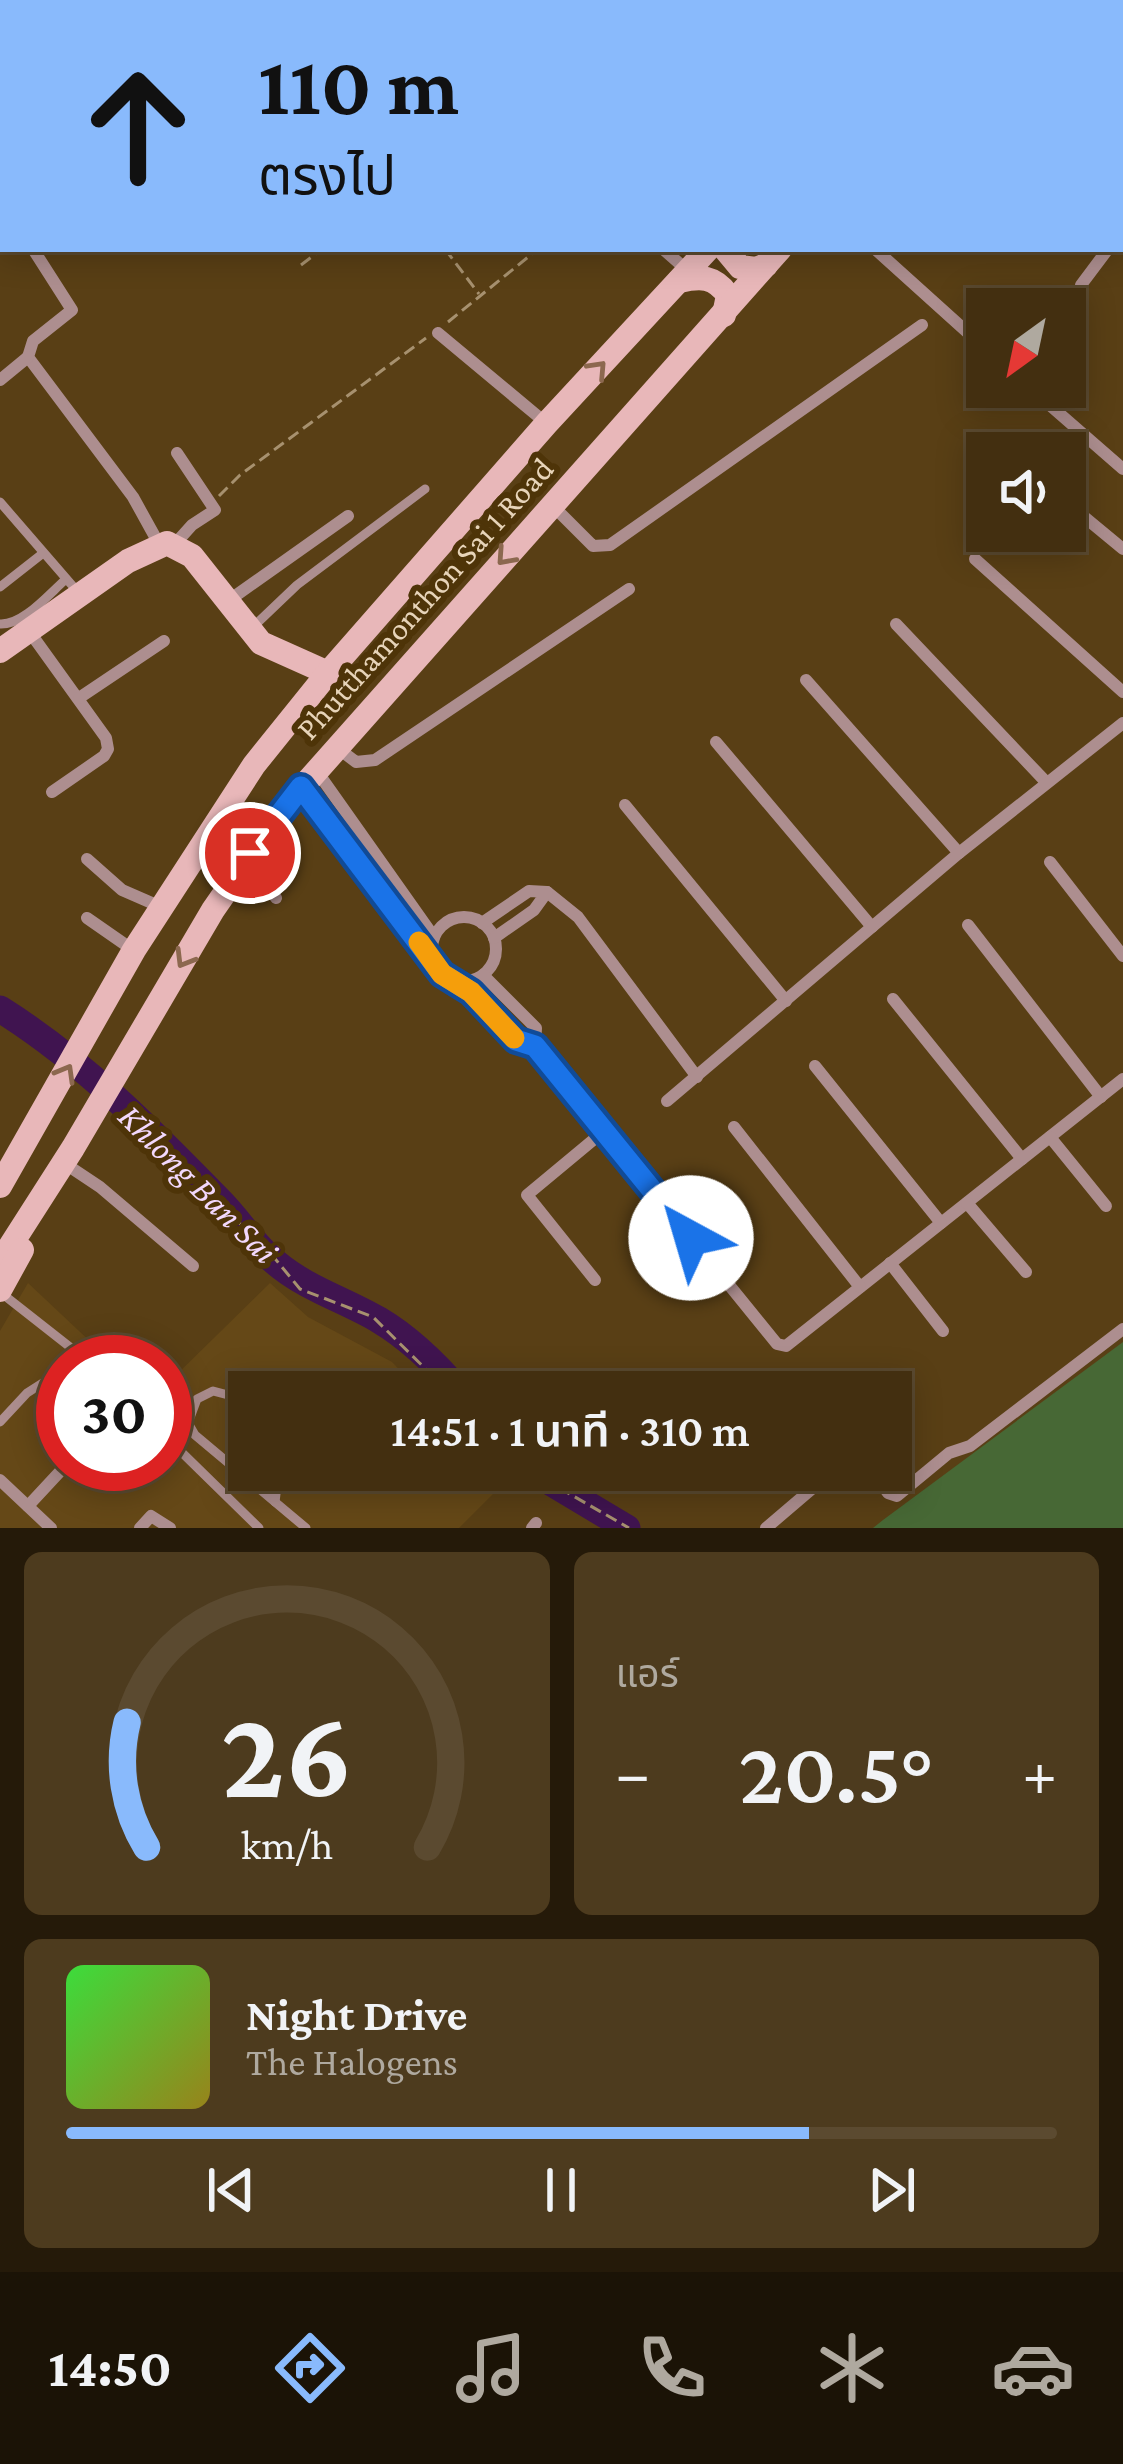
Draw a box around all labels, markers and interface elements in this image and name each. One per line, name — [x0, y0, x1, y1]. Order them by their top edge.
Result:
text: 110 m — [258, 39, 459, 132]
icon: ahead — [60, 48, 216, 204]
text: ตรงไป — [258, 146, 396, 206]
north arrow — [966, 288, 1086, 408]
map controls — [966, 288, 1086, 552]
one-way arrow — [583, 361, 605, 382]
button: sound — [966, 432, 1086, 552]
street label: Phutthamonthon Sai 1 Road — [288, 450, 560, 747]
one-way arrow — [498, 544, 519, 565]
pin — [199, 802, 301, 904]
icon: arrive — [217, 820, 283, 886]
one-way arrow — [175, 946, 198, 968]
one-way arrow — [52, 1064, 75, 1085]
water label: Khlong Ban Sai — [111, 1096, 286, 1272]
position arrow — [628, 1175, 754, 1301]
speed limit sign: 30 — [36, 1335, 192, 1491]
text: 14:51 · 1 นาที · 310 m — [390, 1406, 750, 1456]
text: แอร์ — [616, 1652, 679, 1695]
text: 26 — [221, 1684, 353, 1823]
text: 20.5° — [739, 1722, 934, 1822]
text: − — [616, 1736, 650, 1809]
text: + — [1022, 1736, 1057, 1809]
text: km/h — [241, 1820, 333, 1867]
text: Night Drive — [246, 1990, 467, 2040]
text: The Halogens — [246, 2040, 458, 2083]
icon: previous — [198, 2157, 264, 2223]
icon: pause — [528, 2157, 594, 2223]
icon: next — [859, 2157, 925, 2223]
icon: directions — [268, 2326, 352, 2410]
icon: music — [449, 2326, 533, 2410]
icon: phone — [630, 2326, 714, 2410]
icon: climate — [810, 2326, 894, 2410]
icon: car — [991, 2326, 1075, 2410]
text: 14:50 — [48, 2338, 172, 2398]

